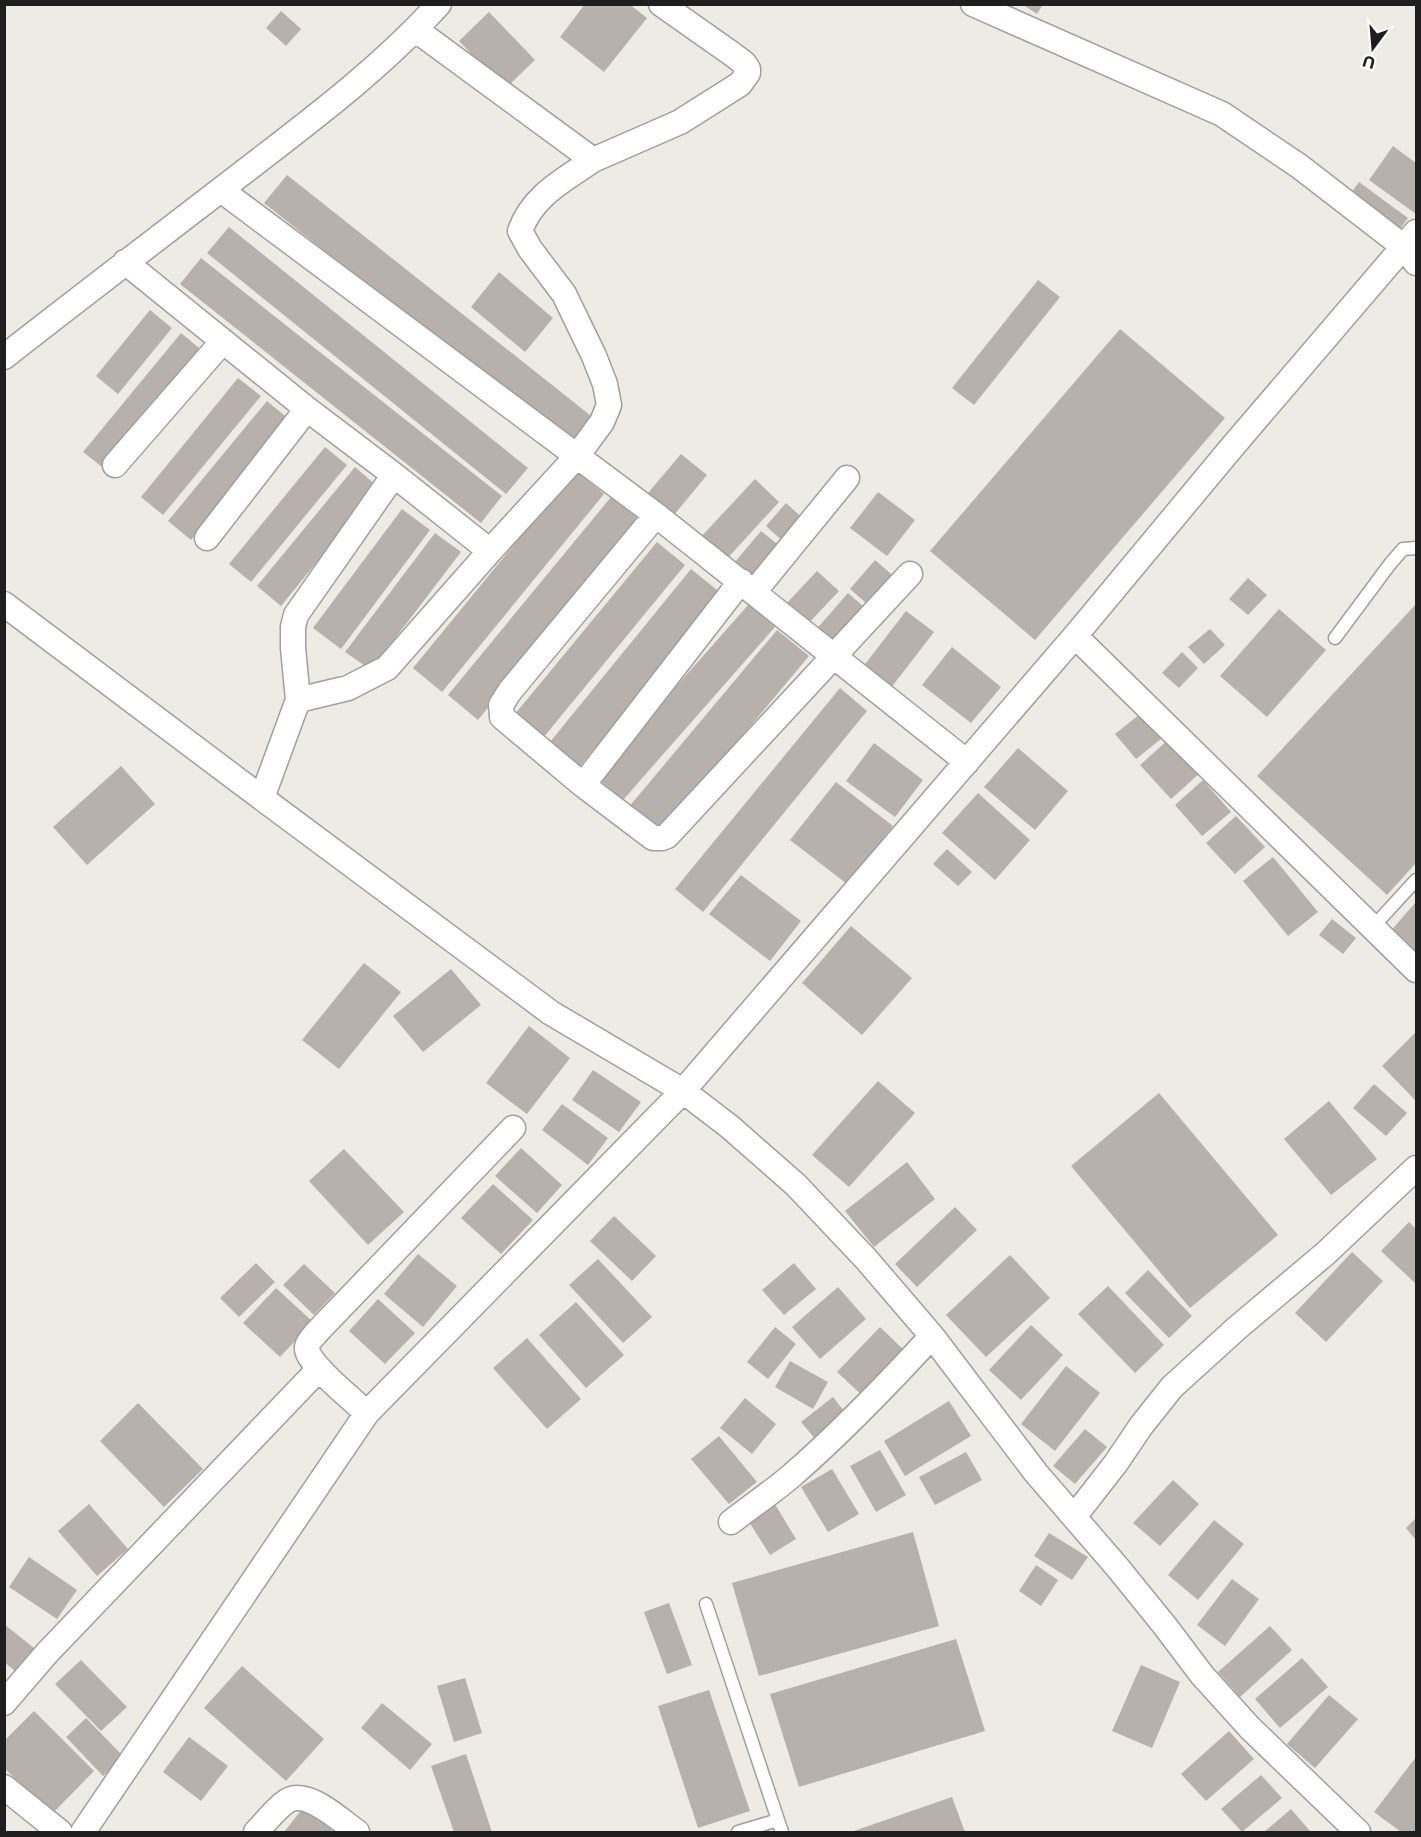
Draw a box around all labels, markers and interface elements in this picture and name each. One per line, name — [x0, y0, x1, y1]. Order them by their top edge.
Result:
north arrow — [1343, 18, 1403, 78]
text: U — [1360, 51, 1378, 73]

